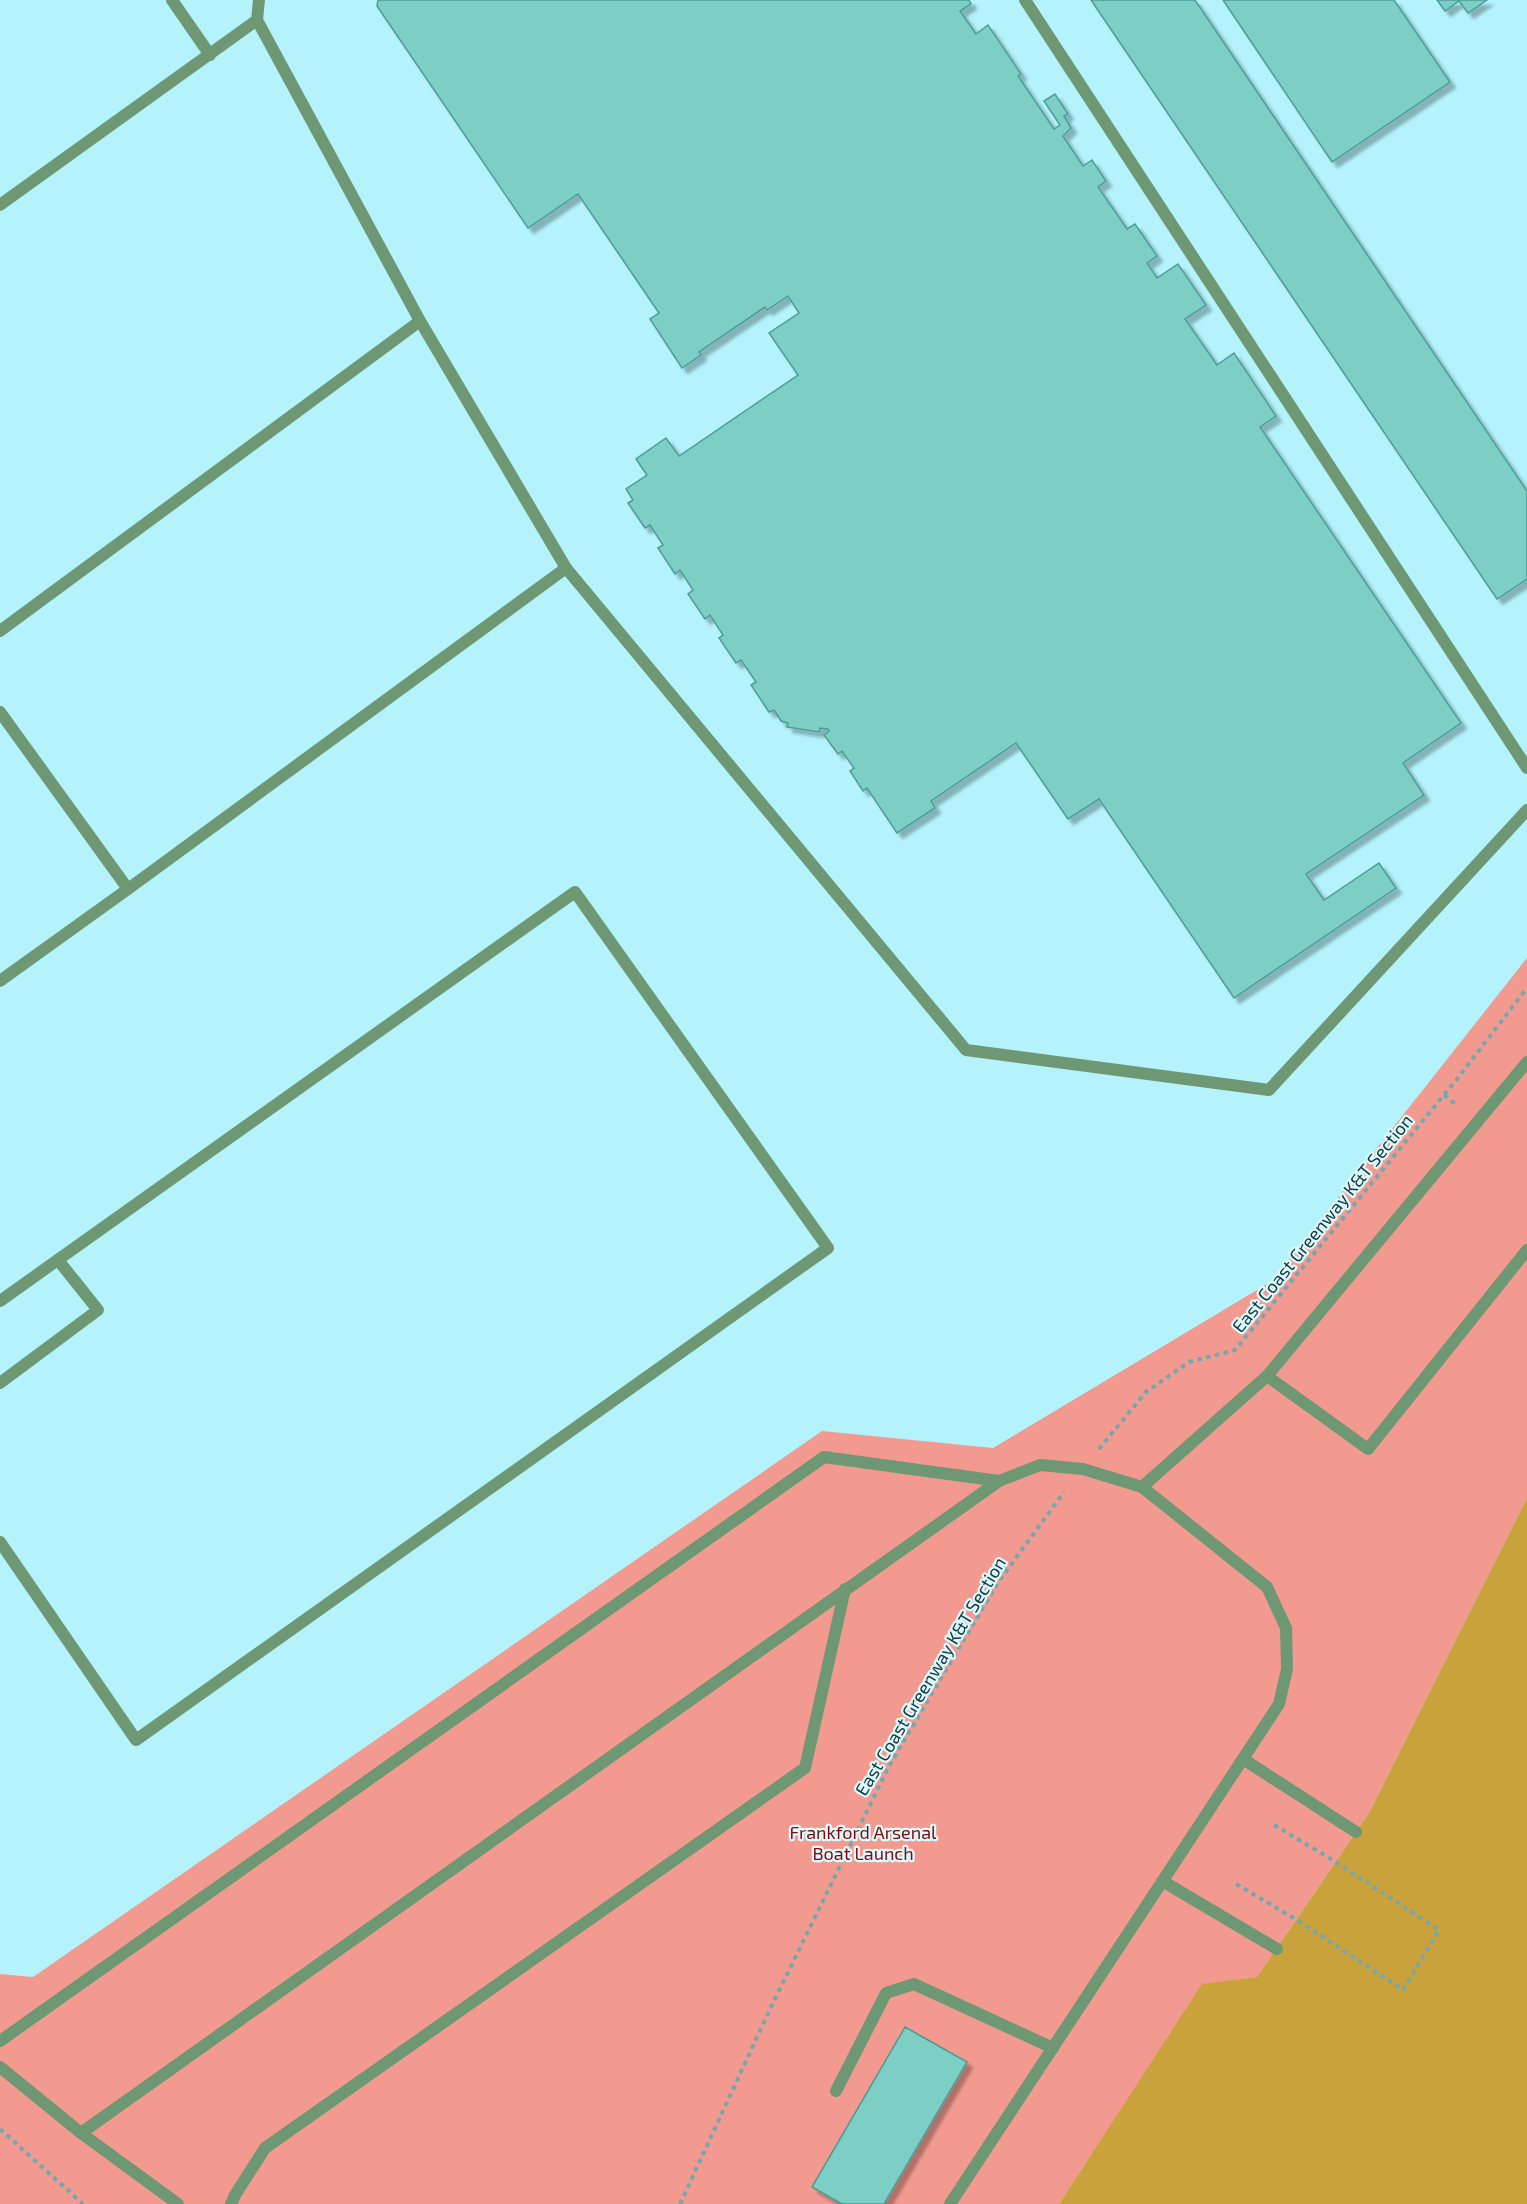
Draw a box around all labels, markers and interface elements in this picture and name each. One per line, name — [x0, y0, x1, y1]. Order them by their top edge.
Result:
street label: East Coast Greenway K&T Section — [1227, 1109, 1417, 1337]
street label: East Coast Greenway K&T Section — [850, 1553, 1010, 1799]
park label: Frankford Arsenal Boat Launch — [790, 1821, 937, 1864]

